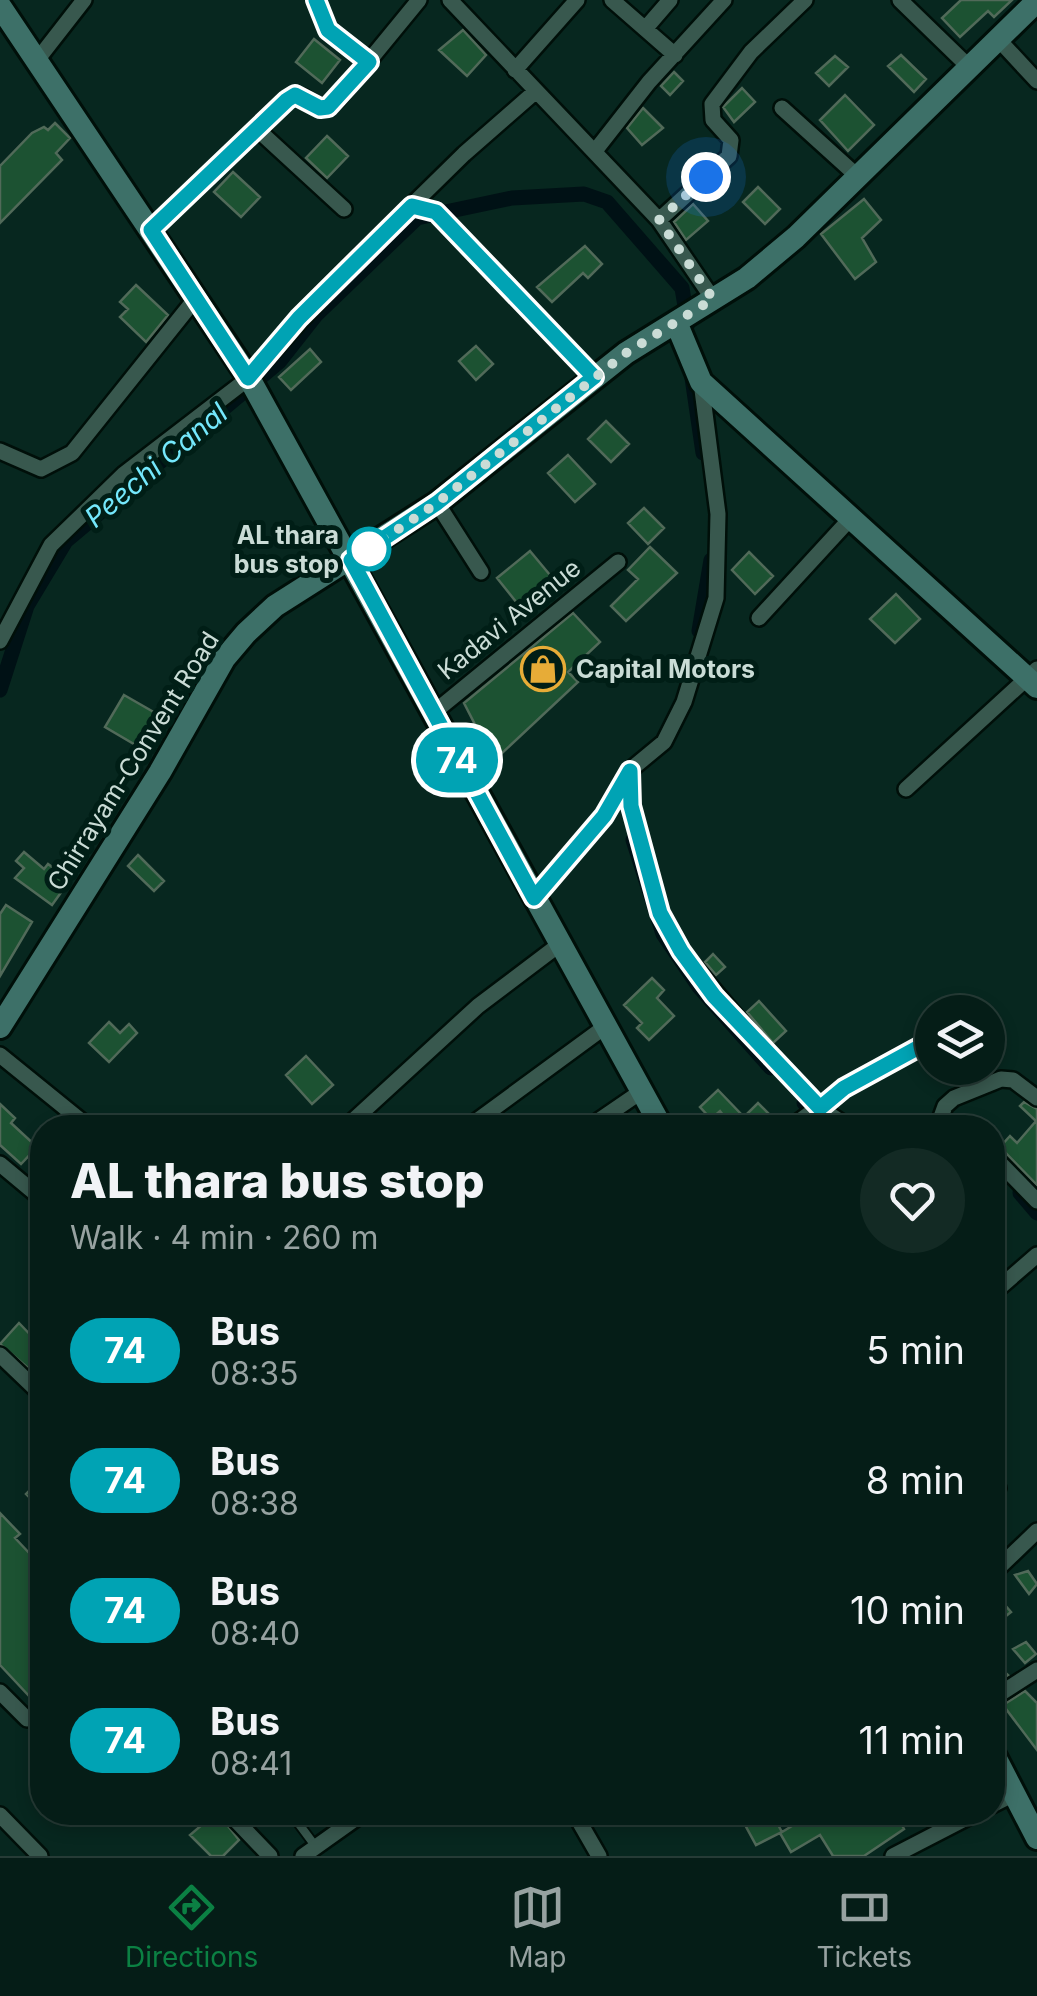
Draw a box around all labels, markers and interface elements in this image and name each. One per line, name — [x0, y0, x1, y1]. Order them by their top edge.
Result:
your location — [681, 152, 731, 202]
water label: Peechi Canal — [78, 395, 234, 534]
place label: AL thara bus stop — [234, 520, 339, 579]
marker: AL thara bus stop — [348, 528, 390, 570]
street label: Kadavi Avenue — [432, 552, 586, 686]
street label: Chirrayam-Convent Road — [41, 626, 225, 896]
shop icon: Capital Motors — [520, 646, 566, 692]
place label: Capital Motors — [576, 654, 755, 684]
line badge: 74 — [412, 728, 502, 792]
text: 74 — [436, 739, 478, 781]
map controls — [915, 995, 1005, 1085]
button: layers — [915, 995, 1005, 1085]
button: heart — [860, 1148, 965, 1253]
text: AL thara bus stop — [70, 1151, 485, 1210]
text: Walk · 4 min · 260 m — [70, 1218, 379, 1257]
text: Bus — [210, 1308, 280, 1354]
text: 5 min — [866, 1327, 965, 1373]
text: 74 — [104, 1329, 146, 1371]
text: 08:35 — [210, 1354, 298, 1393]
text: Bus — [210, 1438, 280, 1484]
text: 8 min — [866, 1457, 965, 1503]
text: 74 — [104, 1459, 146, 1501]
text: 08:38 — [210, 1484, 299, 1523]
text: Bus — [210, 1568, 280, 1614]
text: 10 min — [850, 1587, 965, 1633]
text: 74 — [104, 1589, 146, 1631]
text: 08:40 — [210, 1614, 300, 1653]
text: Bus — [210, 1698, 280, 1744]
text: 11 min — [858, 1717, 965, 1763]
text: 74 — [104, 1719, 146, 1761]
text: 08:41 — [210, 1744, 292, 1783]
tab: Directions — [125, 1880, 258, 1974]
tab: Map — [508, 1880, 566, 1974]
tab: Tickets — [816, 1880, 912, 1974]

